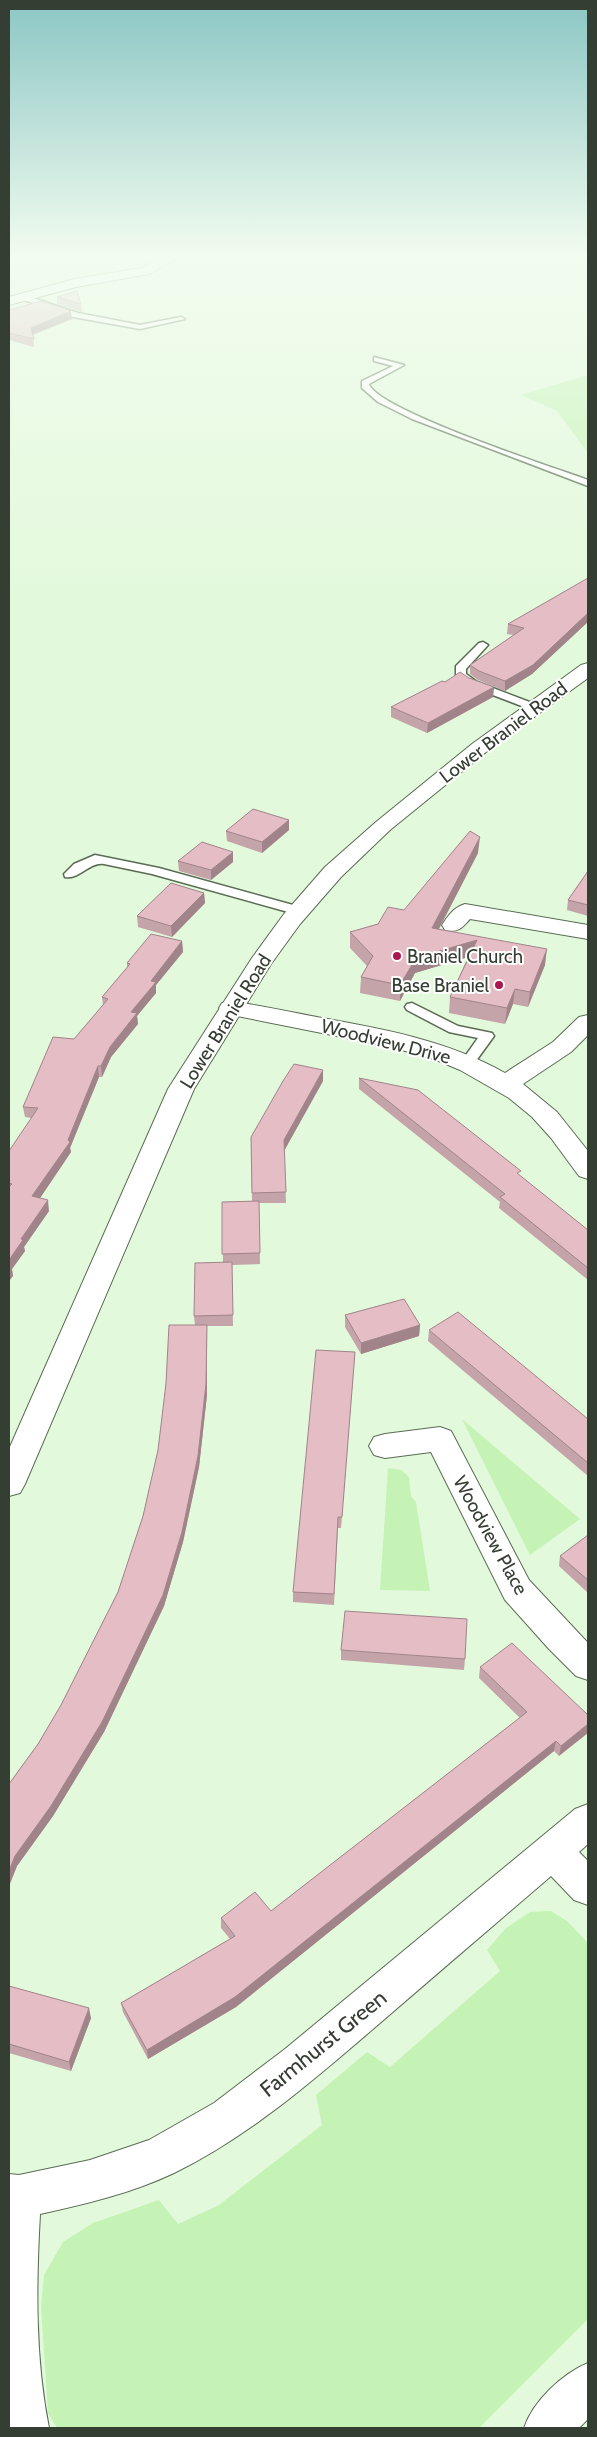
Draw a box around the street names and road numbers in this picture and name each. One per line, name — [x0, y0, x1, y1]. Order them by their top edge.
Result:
street label: Lower Braniel Road — [435, 677, 572, 788]
street label: Lower Braniel Road — [175, 950, 276, 1093]
street label: Woodview Drive — [319, 1014, 453, 1069]
street label: Woodview Place — [448, 1472, 533, 1599]
street label: Farmhurst Green — [255, 1984, 392, 2103]

